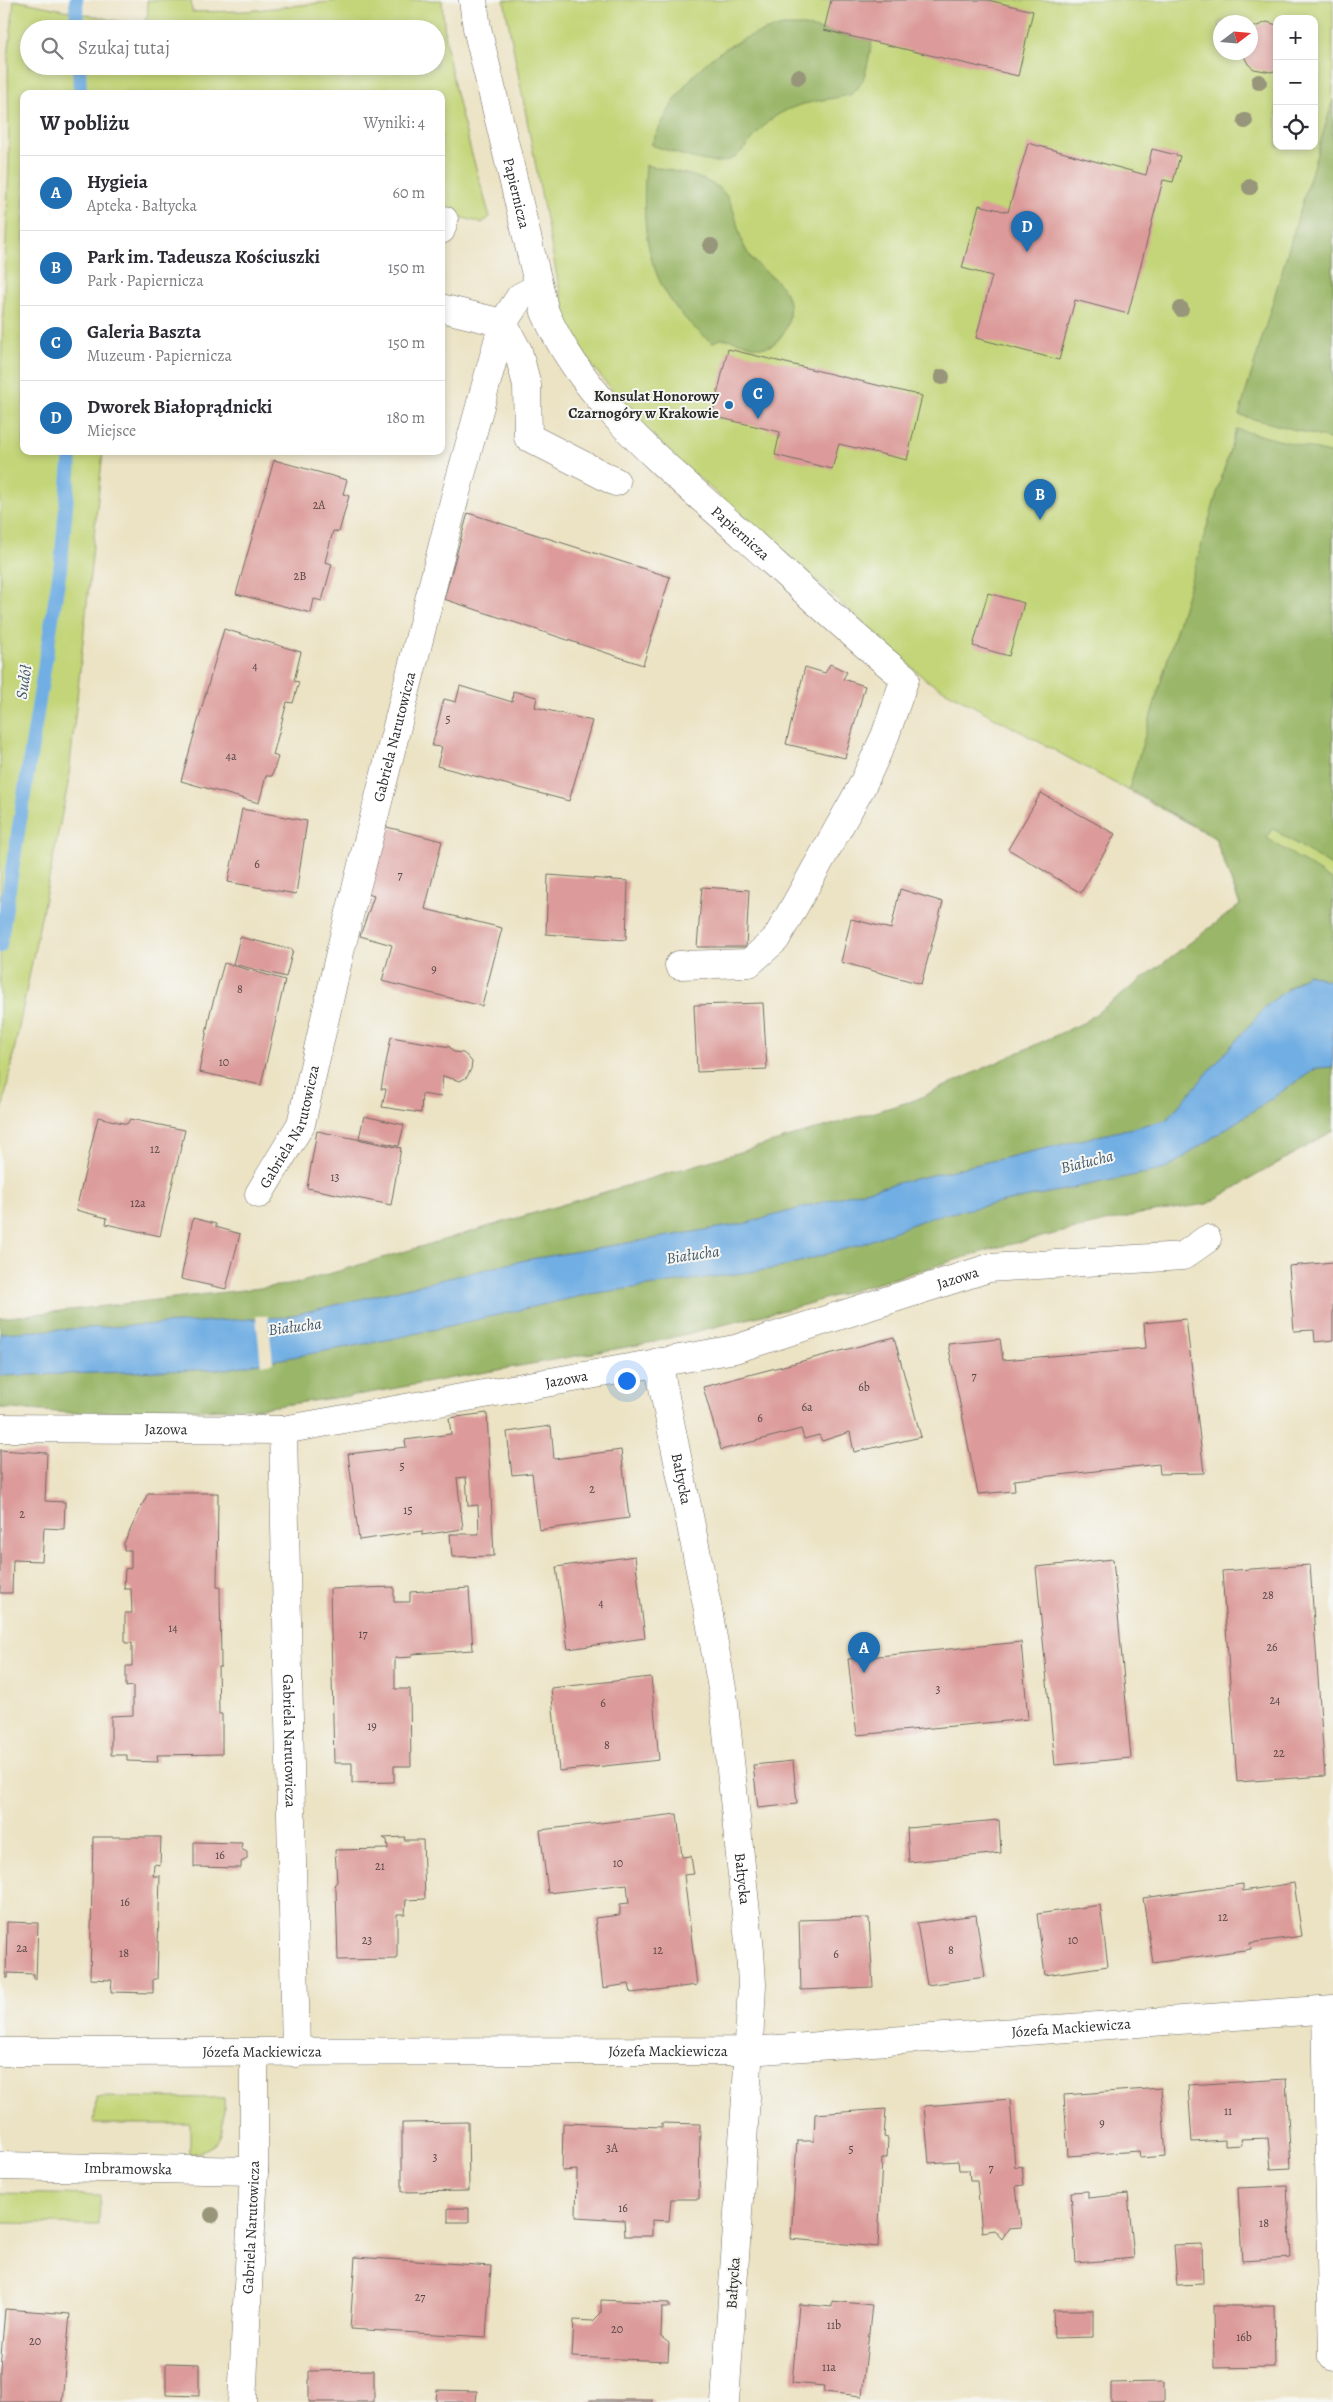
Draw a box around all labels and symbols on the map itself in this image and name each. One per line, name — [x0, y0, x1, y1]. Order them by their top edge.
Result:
north arrow — [1213, 15, 1258, 60]
street label: Papiernicza — [498, 156, 535, 231]
pin: D — [1011, 211, 1043, 252]
pin: C — [742, 378, 774, 419]
place label: Konsulat Honorowy Czarnogóry w Krakowie — [568, 386, 720, 423]
marker: Konsulat Honorowy Czarnogóry w Krakowie — [723, 399, 735, 411]
pin: B — [1024, 479, 1056, 520]
house number: 2A — [313, 497, 326, 513]
street label: Papiernicza — [707, 501, 774, 565]
house number: 2B — [294, 568, 306, 584]
house number: 4 — [252, 658, 258, 674]
water label: Sudół — [10, 663, 38, 701]
street label: Gabriela Narutowicza — [368, 670, 420, 804]
house number: 5 — [445, 711, 451, 727]
house number: 4a — [225, 748, 237, 764]
house number: 6 — [254, 856, 260, 872]
house number: 7 — [397, 867, 403, 883]
house number: 9 — [431, 961, 437, 977]
house number: 8 — [237, 981, 243, 997]
house number: 10 — [219, 1054, 229, 1070]
street label: Gabriela Narutowicza — [255, 1063, 324, 1192]
house number: 12 — [150, 1141, 160, 1157]
water label: Białucha — [1058, 1145, 1116, 1179]
house number: 13 — [330, 1169, 340, 1185]
house number: 12a — [130, 1195, 146, 1211]
water label: Białucha — [665, 1240, 722, 1270]
street label: Jazowa — [934, 1262, 981, 1294]
water label: Białucha — [267, 1313, 323, 1341]
street label: Jazowa — [544, 1366, 589, 1393]
your location — [614, 1368, 640, 1394]
house number: 7 — [971, 1368, 977, 1384]
house number: 6b — [858, 1379, 870, 1395]
house number: 6a — [801, 1399, 813, 1415]
house number: 6 — [757, 1410, 763, 1426]
street label: Jazowa — [144, 1419, 188, 1439]
street label: Bałtycka — [667, 1451, 696, 1506]
house number: 5 — [399, 1458, 405, 1474]
house number: 2 — [589, 1481, 595, 1497]
house number: 15 — [403, 1502, 413, 1518]
house number: 2 — [19, 1506, 25, 1522]
house number: 28 — [1262, 1587, 1274, 1603]
house number: 4 — [598, 1595, 604, 1611]
house number: 14 — [168, 1620, 178, 1636]
house number: 17 — [358, 1626, 369, 1642]
pin: A — [848, 1632, 880, 1673]
house number: 26 — [1266, 1639, 1278, 1655]
street label: Gabriela Narutowicza — [278, 1674, 301, 1808]
house number: 3 — [936, 1681, 941, 1697]
house number: 24 — [1269, 1692, 1281, 1708]
house number: 6 — [600, 1695, 606, 1711]
house number: 19 — [367, 1718, 377, 1734]
house number: 8 — [604, 1737, 610, 1753]
house number: 22 — [1273, 1745, 1285, 1761]
house number: 16 — [215, 1847, 225, 1863]
street label: Bałtycka — [730, 1852, 755, 1906]
house number: 10 — [613, 1855, 623, 1871]
house number: 21 — [375, 1858, 385, 1874]
house number: 16 — [120, 1894, 130, 1910]
house number: 12 — [1218, 1909, 1228, 1925]
house number: 23 — [362, 1932, 372, 1948]
house number: 10 — [1068, 1932, 1078, 1948]
house number: 2a — [16, 1940, 28, 1956]
house number: 12 — [653, 1942, 663, 1958]
house number: 8 — [948, 1942, 954, 1958]
house number: 18 — [119, 1945, 129, 1961]
house number: 6 — [833, 1946, 839, 1962]
street label: Józefa Mackiewicza — [1011, 2014, 1132, 2042]
street label: Józefa Mackiewicza — [608, 2041, 728, 2061]
street label: Józefa Mackiewicza — [202, 2042, 322, 2062]
house number: 11 — [1224, 2103, 1232, 2119]
house number: 9 — [1099, 2115, 1105, 2131]
house number: 3A — [606, 2140, 619, 2156]
house number: 5 — [848, 2141, 854, 2157]
house number: 3 — [433, 2149, 438, 2165]
street label: Imbramowska — [84, 2158, 172, 2179]
house number: 7 — [988, 2160, 994, 2176]
street label: Gabriela Narutowicza — [238, 2161, 264, 2294]
house number: 16 — [618, 2200, 628, 2216]
house number: 18 — [1259, 2215, 1269, 2231]
street label: Bałtycka — [721, 2256, 745, 2310]
house number: 27 — [415, 2289, 426, 2305]
house number: 11b — [827, 2317, 841, 2333]
house number: 20 — [611, 2321, 623, 2337]
house number: 16b — [1236, 2329, 1252, 2345]
house number: 20 — [29, 2333, 41, 2349]
house number: 11a — [822, 2359, 836, 2375]

